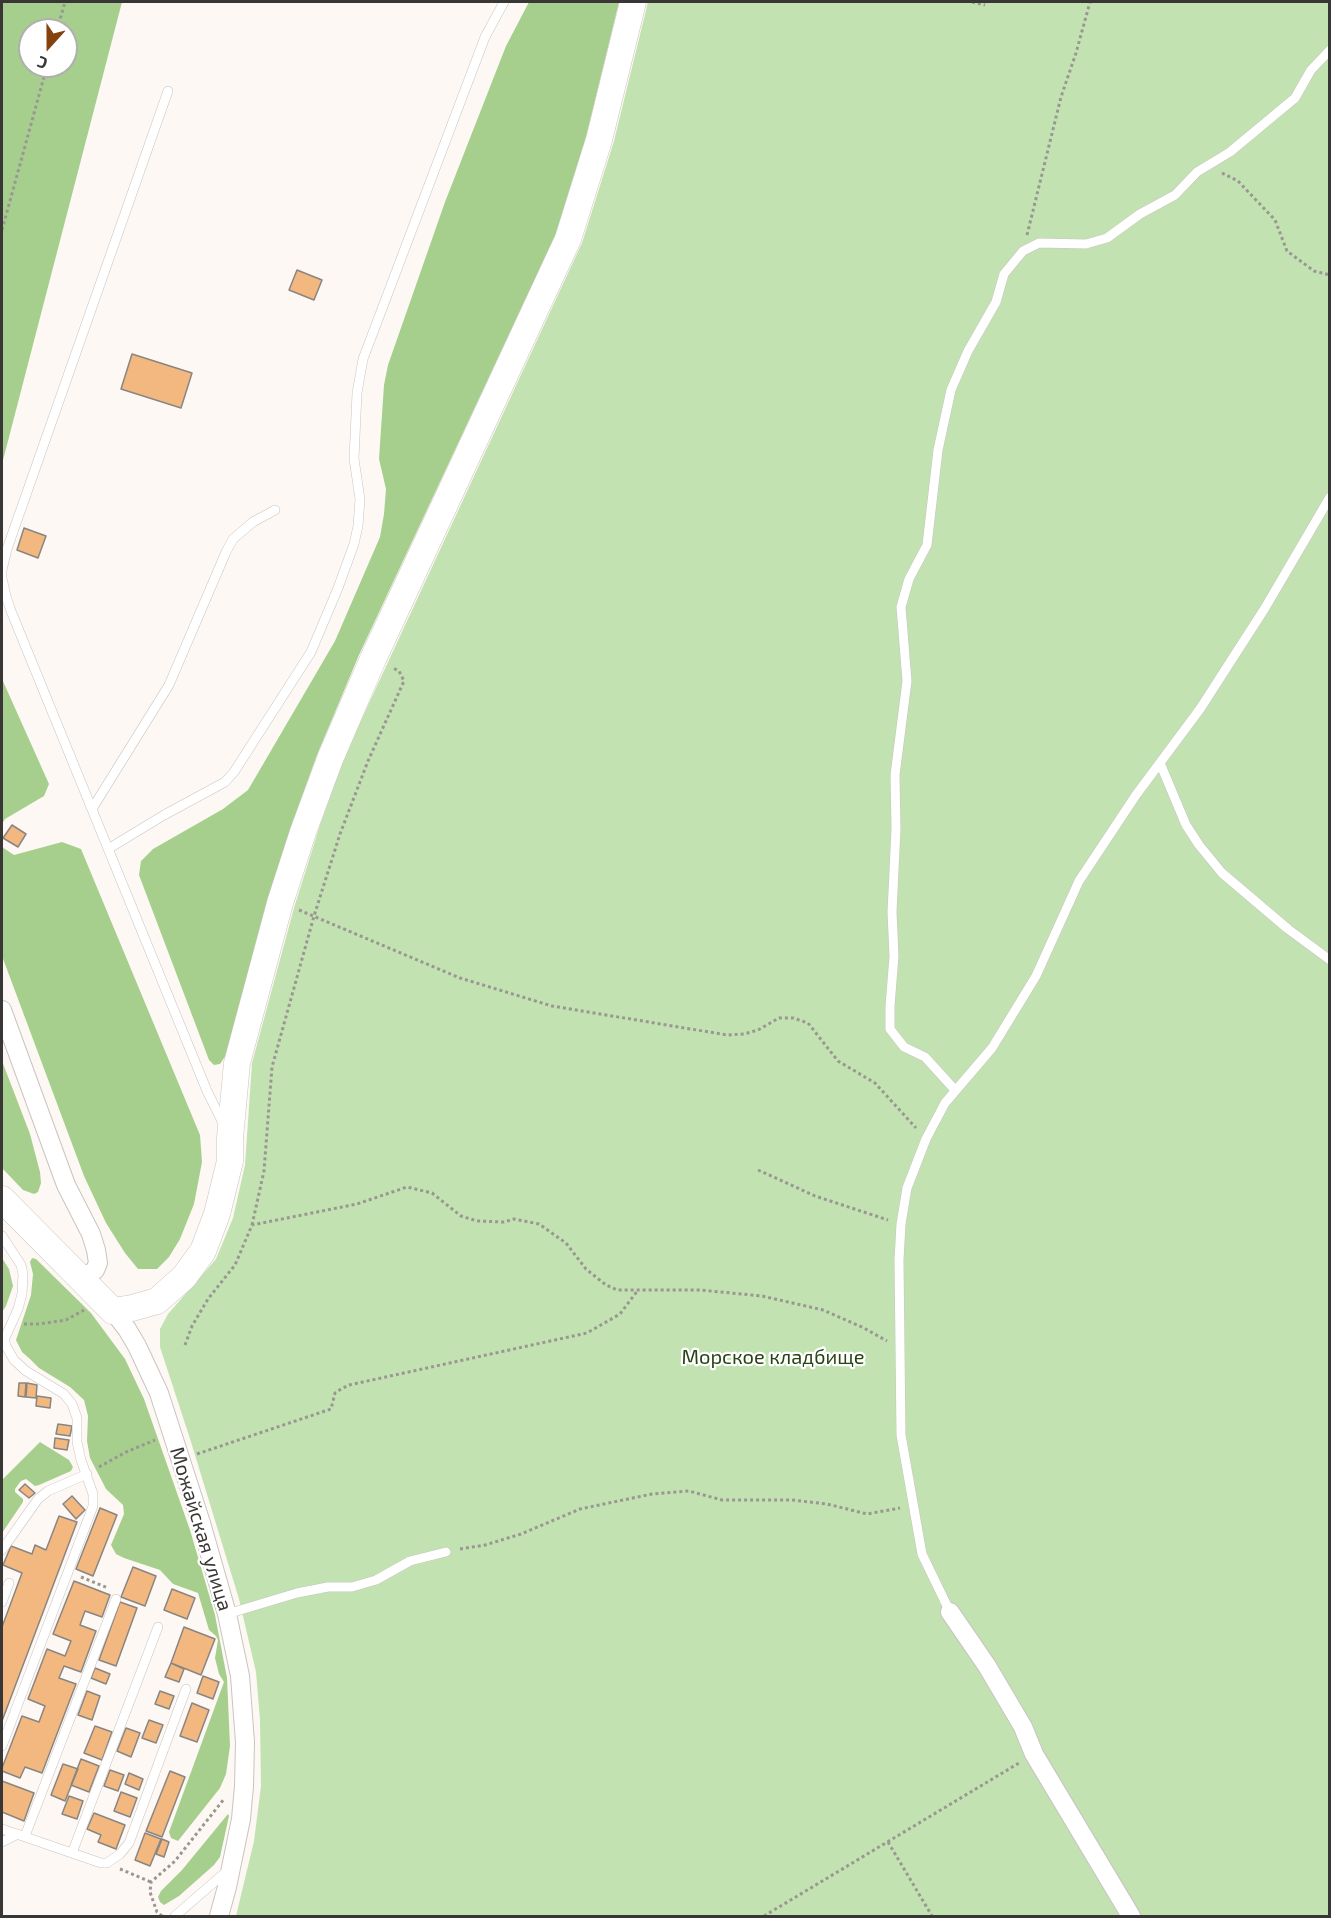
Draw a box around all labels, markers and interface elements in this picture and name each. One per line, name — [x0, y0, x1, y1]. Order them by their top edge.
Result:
north arrow — [18, 18, 78, 78]
text: С — [34, 53, 50, 74]
park label: Морское кладбище — [682, 1345, 864, 1369]
street label: Можайская улица — [165, 1444, 237, 1614]

